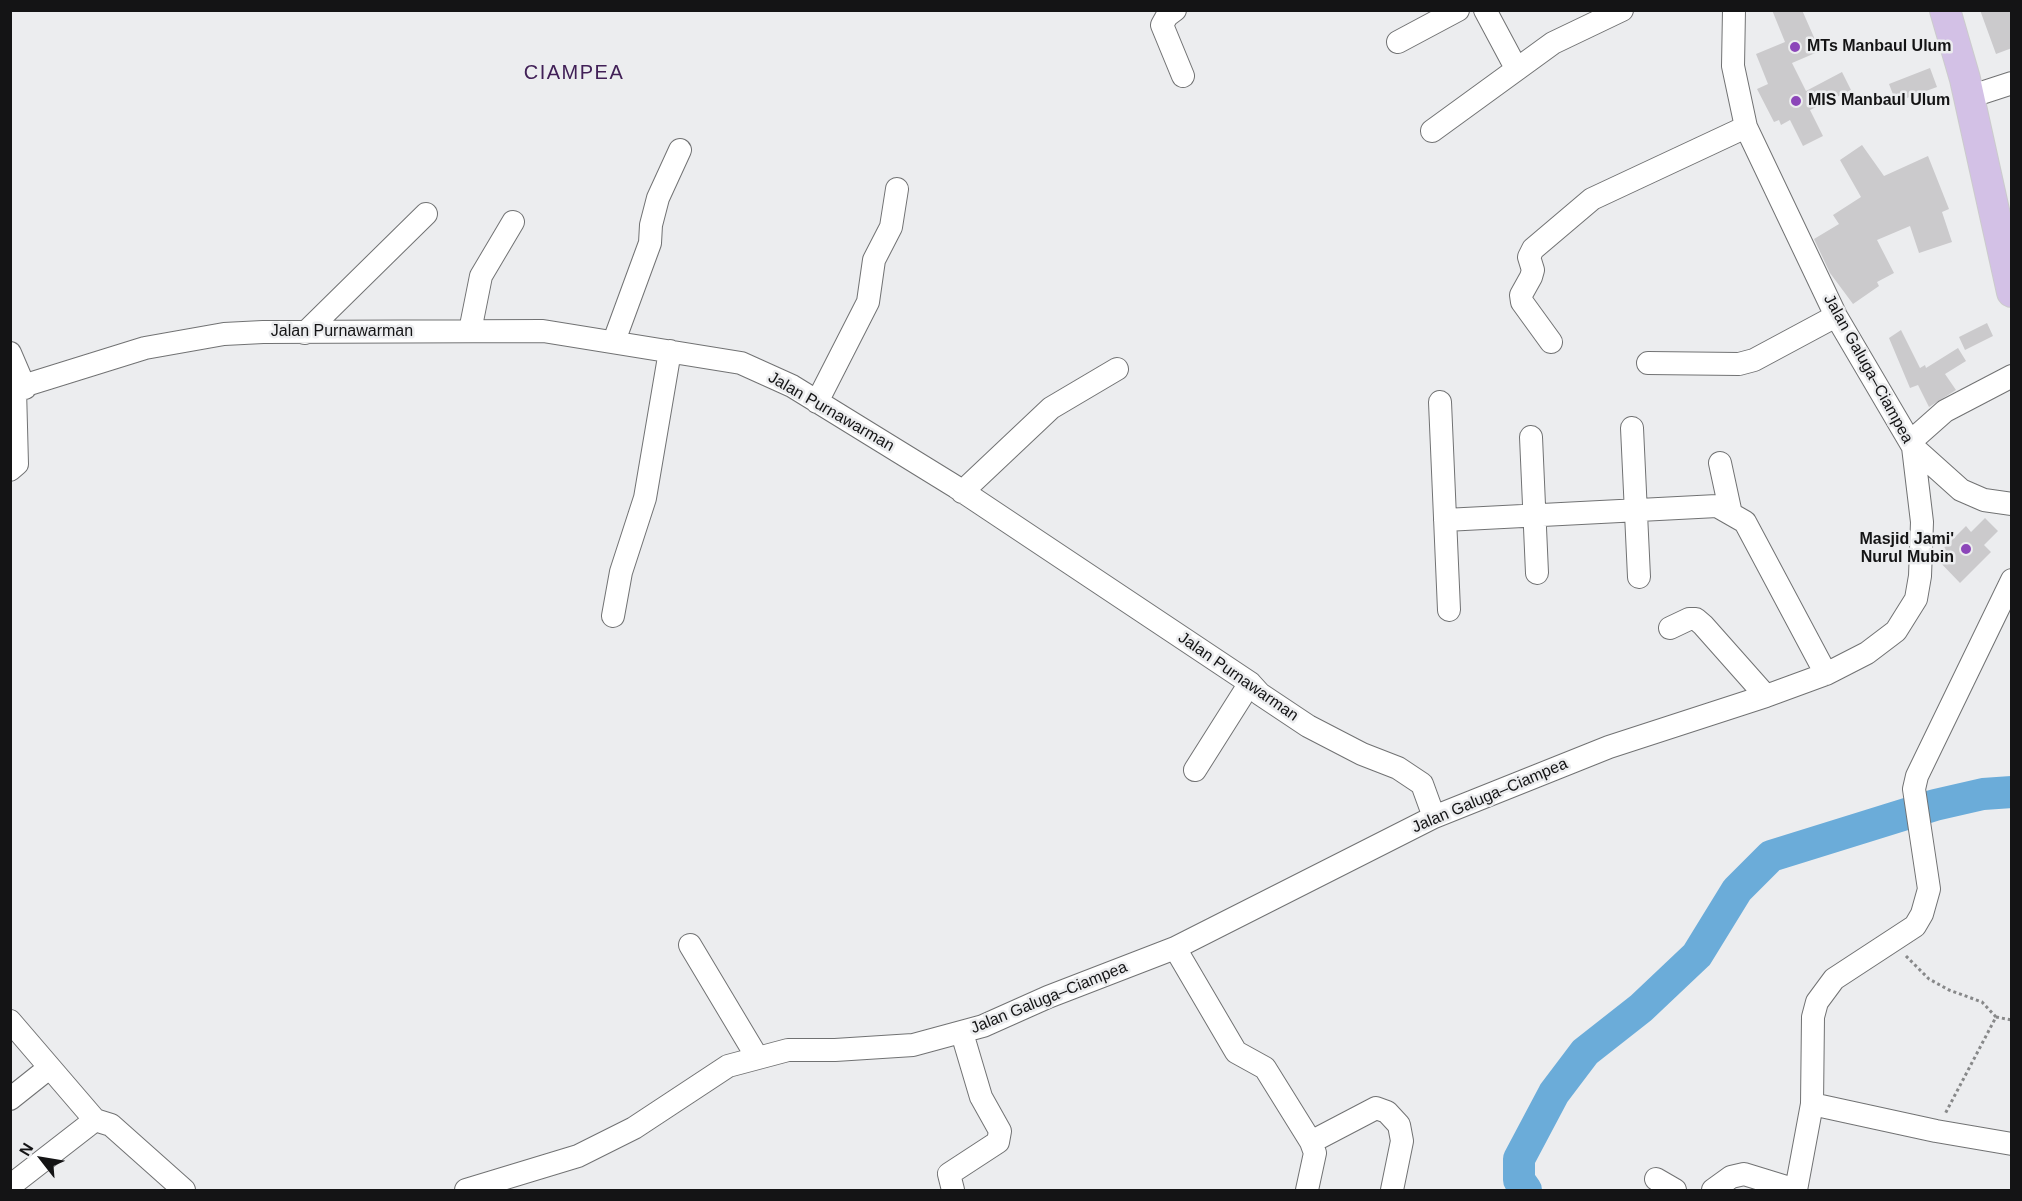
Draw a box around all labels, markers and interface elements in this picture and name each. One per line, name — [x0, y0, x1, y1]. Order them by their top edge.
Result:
place label: MTs Manbaul Ulum — [1807, 37, 1952, 57]
marker: MTs Manbaul Ulum — [1788, 40, 1802, 54]
district label: CIAMPEA — [524, 61, 624, 85]
place label: MIS Manbaul Ulum — [1808, 91, 1950, 111]
marker: MIS Manbaul Ulum — [1789, 94, 1803, 108]
street label: Jalan Galuga–Ciampea — [1819, 291, 1917, 447]
street label: Jalan Purnawarman — [271, 322, 413, 342]
street label: Jalan Purnawarman — [765, 368, 897, 456]
place label: Masjid Jami' Nurul Mubin — [1859, 530, 1954, 568]
marker: Masjid Jami' Nurul Mubin — [1959, 542, 1973, 556]
street label: Jalan Purnawarman — [1174, 628, 1302, 726]
street label: Jalan Galuga–Ciampea — [1409, 754, 1571, 838]
street label: Jalan Galuga–Ciampea — [968, 958, 1130, 1038]
north arrow — [12, 1129, 72, 1189]
text: N — [16, 1140, 36, 1159]

